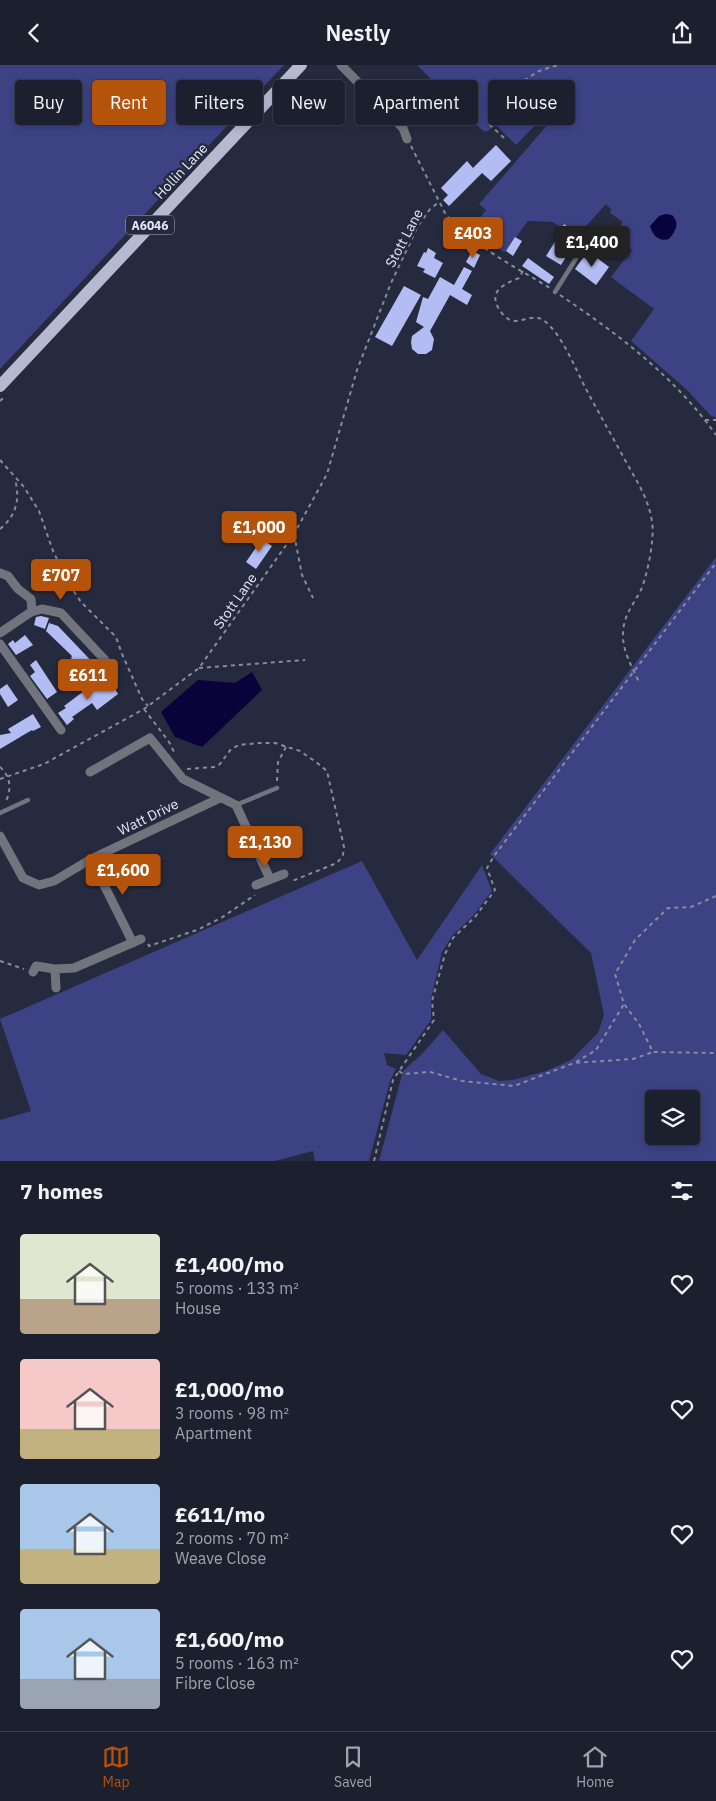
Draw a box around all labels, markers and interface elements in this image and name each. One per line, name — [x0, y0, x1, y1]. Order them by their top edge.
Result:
text: Nestly — [326, 18, 390, 47]
icon: back — [20, 19, 48, 47]
icon: share — [668, 19, 696, 47]
chip: Buy — [15, 80, 82, 125]
chip: Rent — [92, 80, 166, 125]
chip: Filters — [176, 80, 263, 125]
chip: New — [273, 80, 345, 125]
chip: Apartment — [355, 80, 478, 125]
chip: House — [488, 80, 575, 125]
street label: Hollin Lane — [150, 139, 212, 203]
street label: Stott Lane — [381, 205, 427, 270]
road number: A6046 — [126, 215, 174, 235]
pin: £403 — [443, 217, 503, 259]
text: £403 — [454, 223, 492, 243]
pin: £1,400 — [551, 225, 633, 268]
text: £1,400 — [566, 232, 618, 252]
pin: £1,000 — [218, 511, 300, 553]
text: £1,000 — [233, 517, 285, 537]
pin: £707 — [31, 559, 91, 601]
text: £707 — [42, 565, 80, 585]
street label: Stott Lane — [209, 569, 261, 632]
pin: £611 — [58, 659, 118, 701]
text: £611 — [69, 665, 107, 685]
street label: Watt Drive — [115, 794, 182, 839]
pin: £1,130 — [224, 825, 306, 868]
text: £1,130 — [239, 832, 291, 852]
pin: £1,600 — [82, 853, 164, 896]
text: £1,600 — [97, 860, 149, 880]
map controls — [645, 1090, 700, 1145]
button: layers — [645, 1090, 700, 1145]
text: 7 homes — [20, 1177, 103, 1205]
icon: filters — [668, 1177, 696, 1205]
text: £1,400/mo — [175, 1250, 284, 1278]
icon: home — [60, 1254, 120, 1314]
icon: heart — [668, 1270, 696, 1298]
text: 5 rooms · 133 m² — [175, 1278, 299, 1298]
text: House — [175, 1298, 221, 1318]
text: £1,000/mo — [175, 1375, 284, 1403]
icon: home — [60, 1379, 120, 1439]
icon: heart — [668, 1395, 696, 1423]
text: 3 rooms · 98 m² — [175, 1403, 289, 1423]
text: Apartment — [175, 1423, 252, 1443]
text: £611/mo — [175, 1500, 265, 1528]
icon: home — [60, 1504, 120, 1564]
icon: heart — [668, 1520, 696, 1548]
text: 2 rooms · 70 m² — [175, 1528, 289, 1548]
text: Weave Close — [175, 1548, 266, 1568]
text: £1,600/mo — [175, 1625, 284, 1653]
icon: home — [60, 1629, 120, 1689]
icon: heart — [668, 1645, 696, 1673]
text: 5 rooms · 163 m² — [175, 1653, 299, 1673]
text: Fibre Close — [175, 1673, 255, 1693]
tab: Map — [102, 1743, 130, 1791]
tab: Saved — [334, 1743, 372, 1791]
tab: Home — [576, 1743, 614, 1791]

